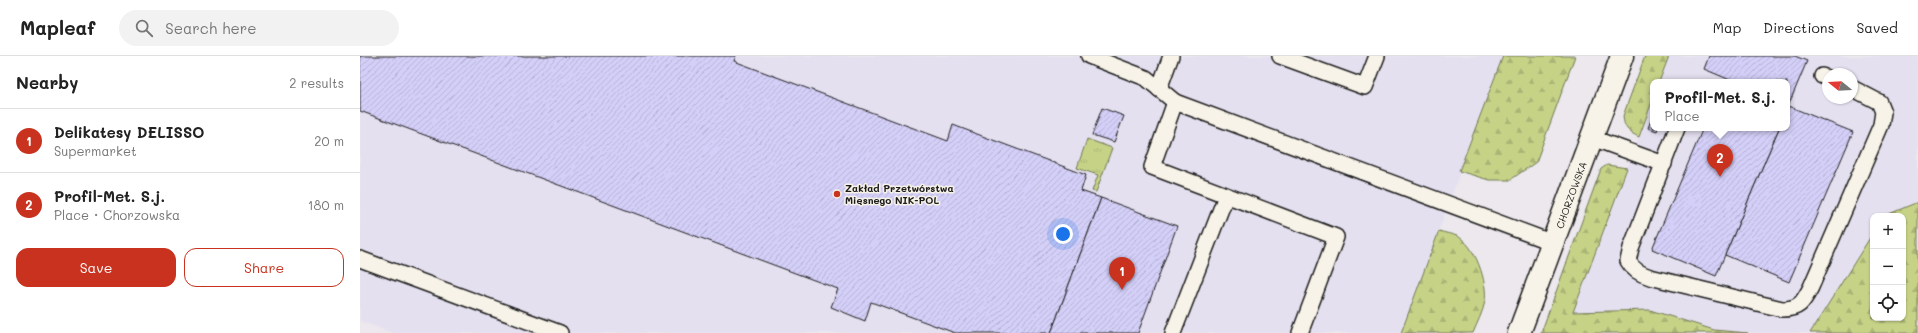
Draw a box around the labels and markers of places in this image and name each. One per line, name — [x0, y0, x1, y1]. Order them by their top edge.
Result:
pin: 2 — [1707, 144, 1733, 177]
place label: Zakład Przetwórstwa Mięsnego NIK-POL — [845, 181, 954, 207]
marker: Zakład Przetwórstwa Mięsnego NIK-POL — [832, 189, 842, 199]
pin: 1 — [1109, 257, 1135, 290]

